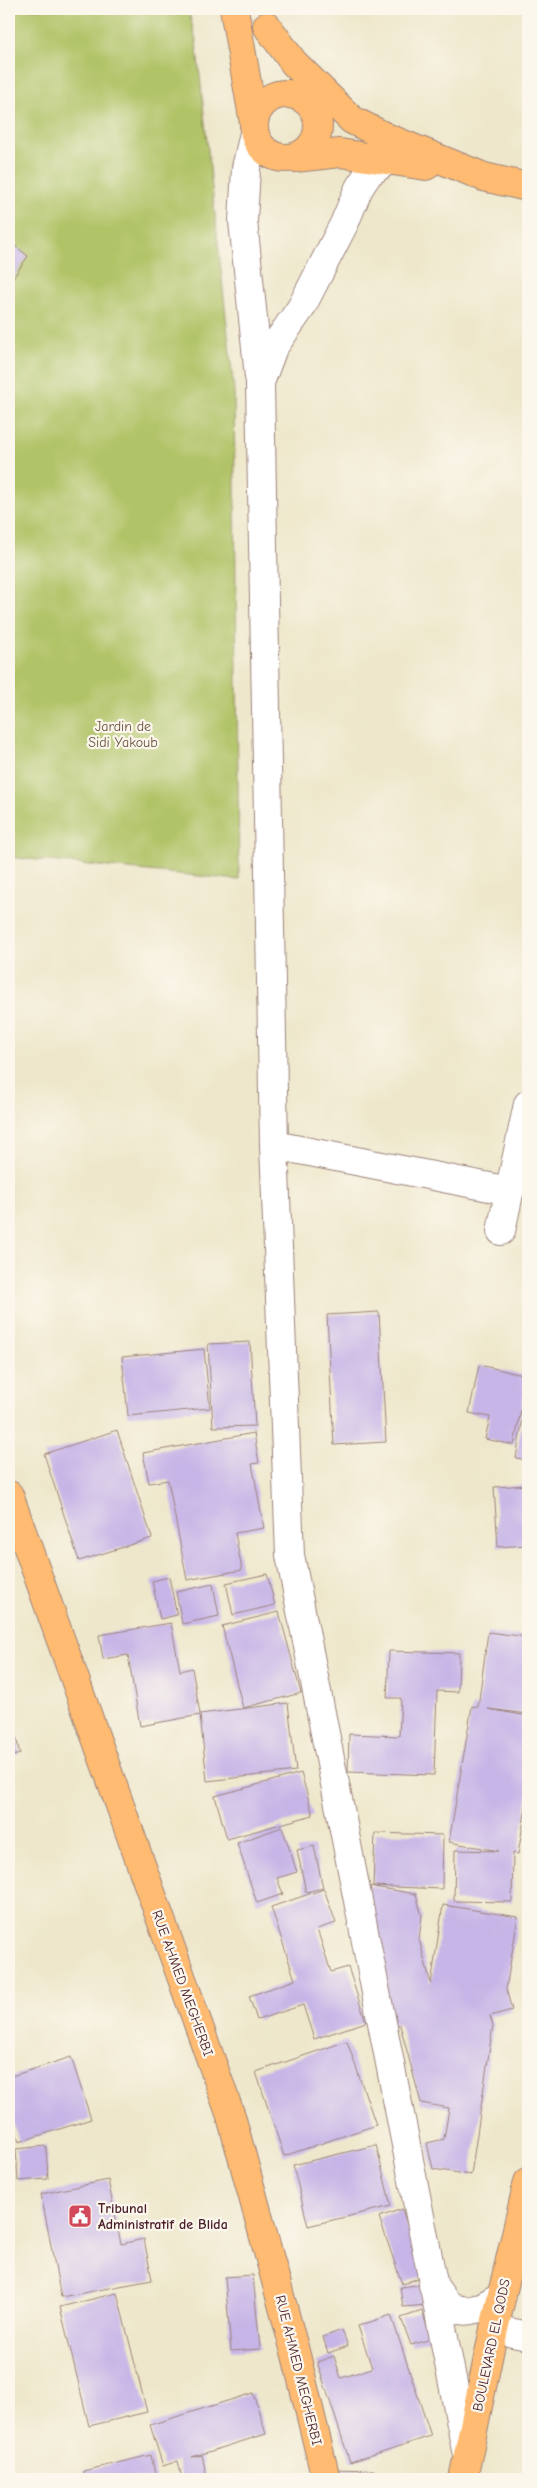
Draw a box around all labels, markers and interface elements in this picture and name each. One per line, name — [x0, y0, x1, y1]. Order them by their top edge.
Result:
park label: Jardin de Sidi Yakoub — [88, 718, 158, 751]
street label: RUE AHMED MEGHERBI — [148, 1908, 217, 2059]
place label: Tribunal Administratif de Blida — [98, 2200, 228, 2233]
public building icon: Tribunal Administratif de Blida — [67, 2203, 93, 2229]
street label: BOULEVARD EL QODS — [469, 2277, 514, 2413]
street label: RUE AHMED MEGHERBI — [272, 2293, 325, 2447]

